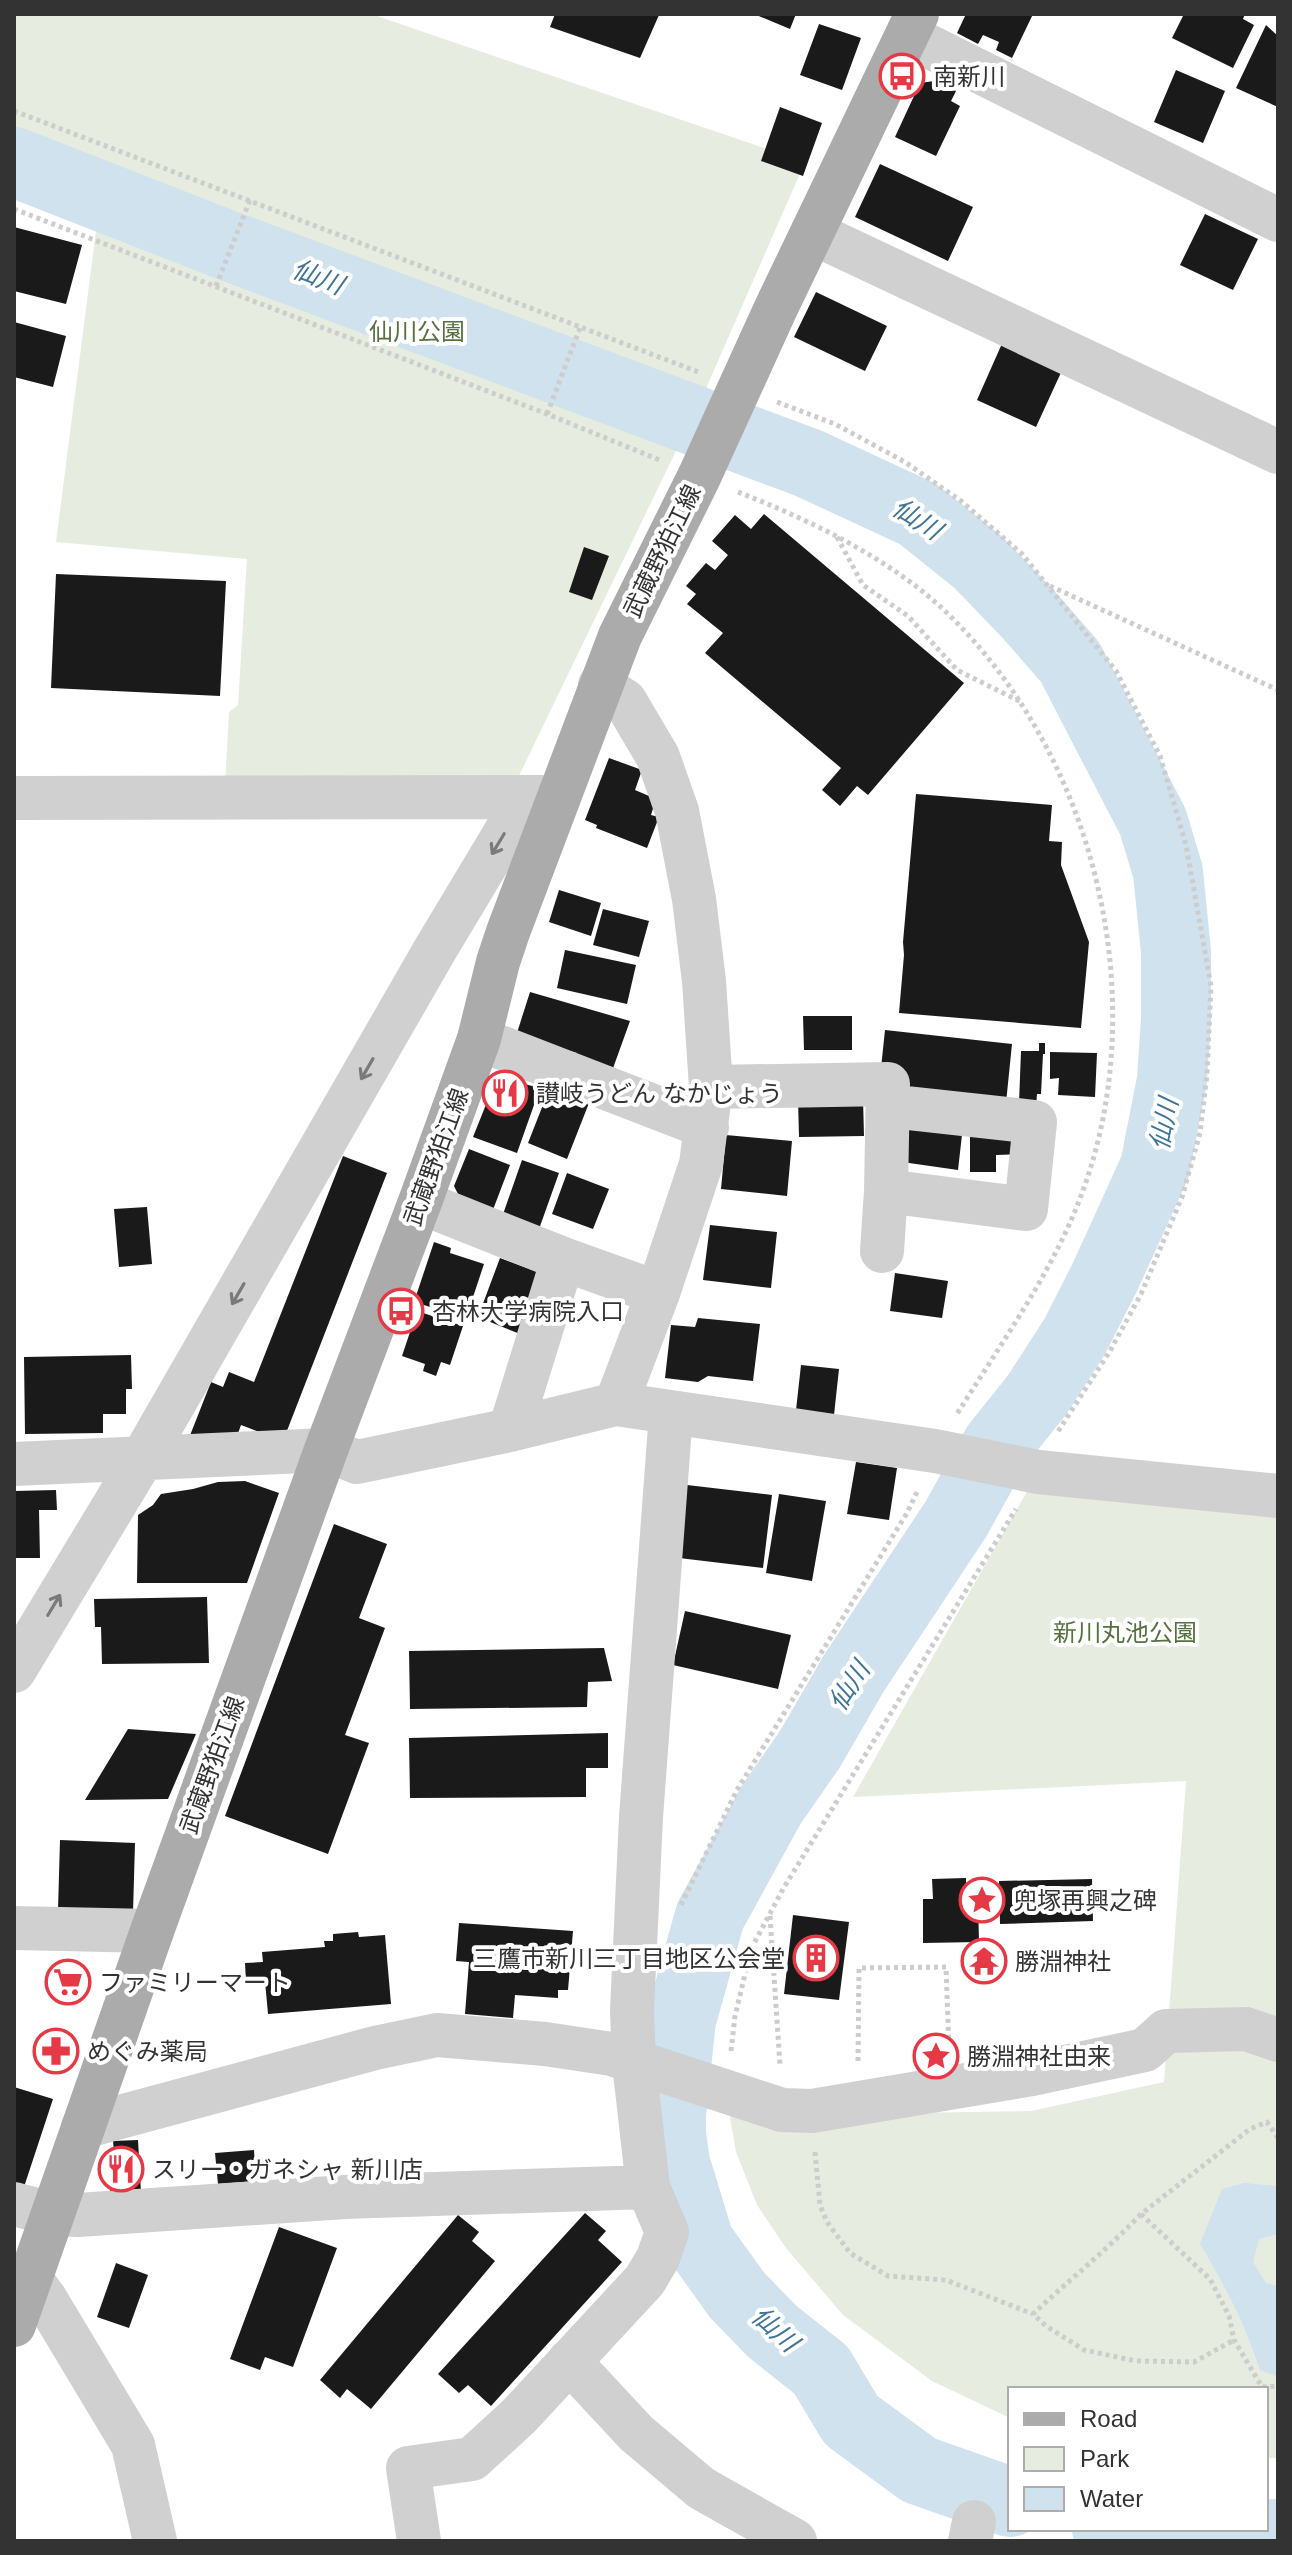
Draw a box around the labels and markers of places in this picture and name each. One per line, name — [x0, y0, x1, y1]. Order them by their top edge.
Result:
bus stop icon: 南新川 — [878, 52, 926, 100]
place label: 南新川 — [933, 63, 1005, 90]
restaurant icon: 讃岐うどん なかじょう — [481, 1069, 529, 1117]
place label: 讃岐うどん なかじょう — [536, 1080, 783, 1107]
bus stop icon: 杏林大学病院入口 — [377, 1287, 425, 1335]
place label: 杏林大学病院入口 — [432, 1298, 624, 1325]
place icon: 兜塚再興之碑 — [958, 1876, 1006, 1924]
place label: 兜塚再興之碑 — [1013, 1887, 1157, 1914]
building icon: 三鷹市新川三丁目地区公会堂 — [792, 1934, 840, 1982]
temple icon: 勝淵神社 — [960, 1937, 1008, 1985]
place label: 三鷹市新川三丁目地区公会堂 — [473, 1945, 785, 1972]
place label: 勝淵神社 — [1015, 1948, 1111, 1975]
supermarket icon: ファミリーマート — [44, 1958, 92, 2006]
place label: ファミリーマート — [99, 1969, 291, 1996]
pharmacy icon: めぐみ薬局 — [32, 2027, 80, 2075]
place icon: 勝淵神社由来 — [912, 2032, 960, 2080]
place label: めぐみ薬局 — [87, 2038, 208, 2065]
place label: 勝淵神社由来 — [967, 2043, 1111, 2070]
restaurant icon: スリー・ガネシャ 新川店 — [97, 2145, 145, 2193]
place label: スリー・ガネシャ 新川店 — [152, 2156, 423, 2183]

